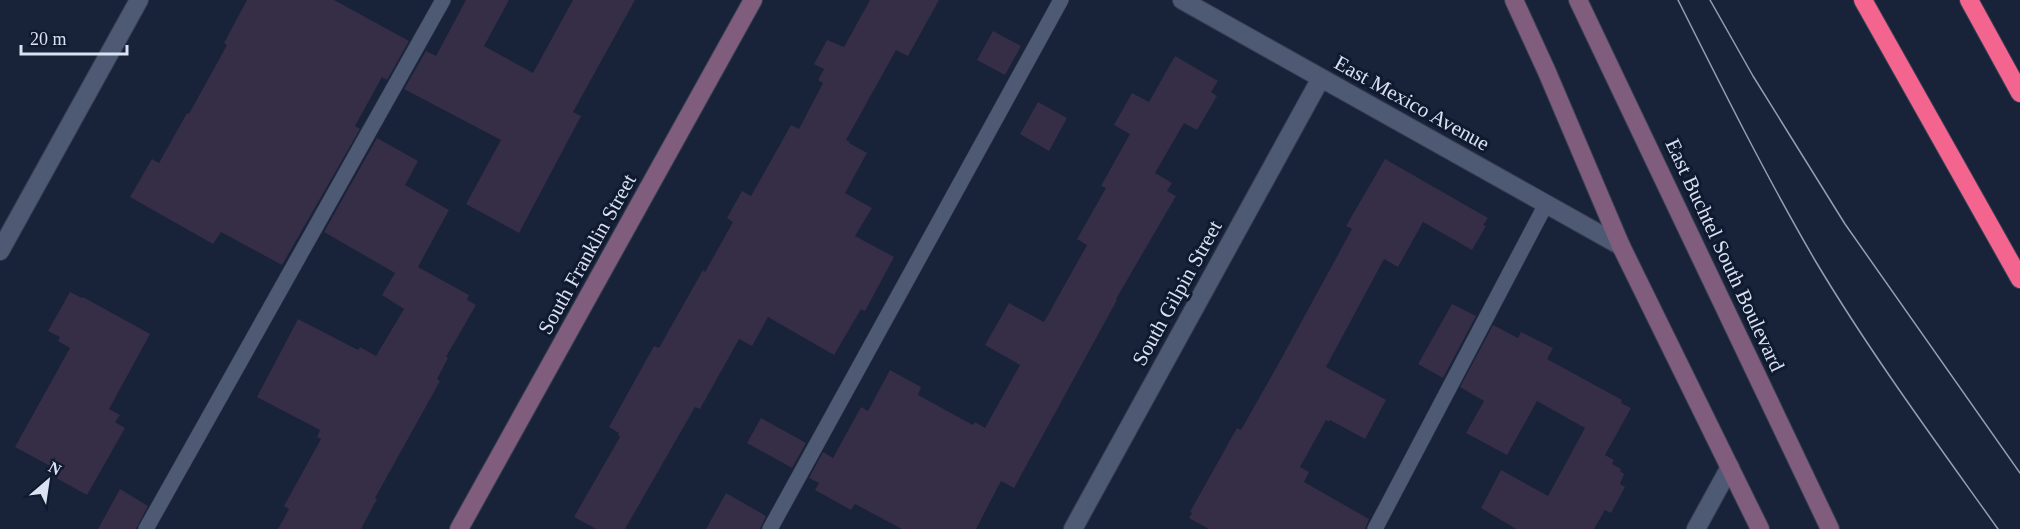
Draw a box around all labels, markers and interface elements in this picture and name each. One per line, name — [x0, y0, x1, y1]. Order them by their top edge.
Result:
scale bar — [21, 18, 128, 56]
text: 20 m — [30, 29, 67, 49]
street label: East Mexico Avenue — [1330, 50, 1494, 156]
street label: East Buchtel South Boulevard — [1661, 135, 1790, 375]
street label: South Franklin Street — [533, 169, 641, 338]
street label: South Gilpin Street — [1127, 216, 1227, 370]
north arrow — [18, 451, 78, 511]
text: N — [46, 458, 65, 479]

